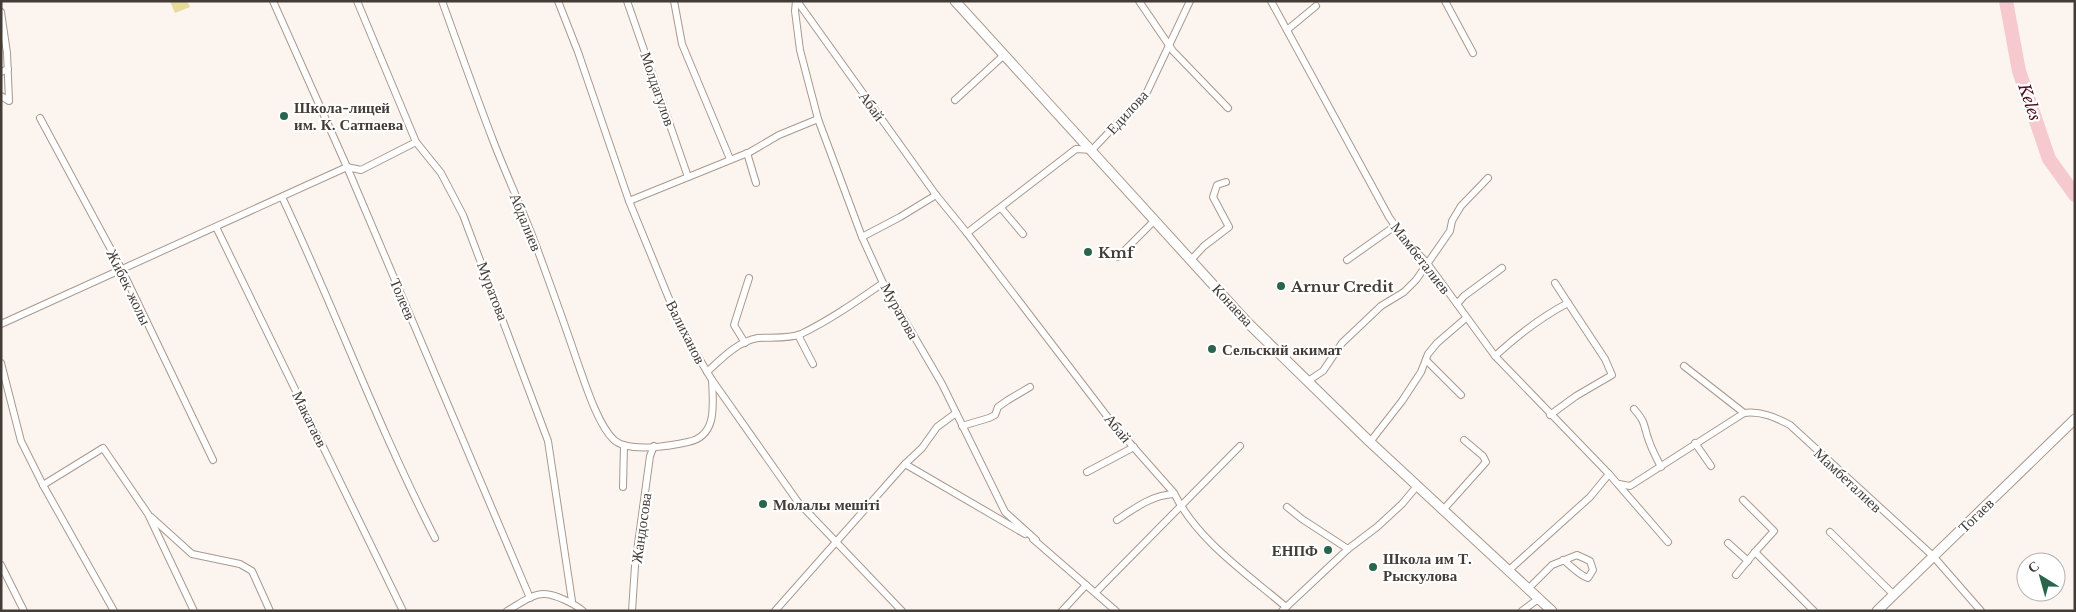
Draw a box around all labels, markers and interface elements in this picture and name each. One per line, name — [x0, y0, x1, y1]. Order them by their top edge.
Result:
street label: Молдагулов — [636, 49, 680, 129]
water label: Keles — [2014, 80, 2046, 123]
street label: Едилова — [1102, 86, 1152, 138]
street label: Абай — [855, 87, 889, 125]
place label: Школа-лицей им. К. Сатпаева — [294, 98, 404, 134]
marker: Школа-лицей им. К. Сатпаева — [278, 110, 290, 122]
street label: Абдалиев — [506, 190, 546, 254]
street label: Мамбеталиев — [1387, 218, 1455, 298]
place label: Kmf — [1098, 243, 1136, 262]
street label: Жибек жолы — [102, 246, 156, 328]
marker: Kmf — [1082, 246, 1094, 258]
street label: Муратова — [473, 259, 513, 323]
street label: Толеев — [386, 275, 420, 323]
place label: Arnur Credit — [1290, 277, 1394, 296]
street label: Муратова — [877, 279, 923, 343]
street label: Конаева — [1208, 280, 1258, 331]
marker: Arnur Credit — [1275, 280, 1287, 292]
street label: Валиханов — [662, 297, 710, 367]
place label: Сельский акимат — [1222, 340, 1343, 359]
marker: Сельский акимат — [1206, 343, 1218, 355]
street label: Макатаев — [288, 388, 332, 450]
street label: Абай — [1100, 409, 1136, 447]
street label: Мамбеталиев — [1810, 444, 1886, 516]
street label: Жандосова — [627, 491, 655, 564]
street label: Тогаев — [1954, 494, 1998, 536]
place label: Молалы мешіті — [773, 495, 880, 514]
marker: Молалы мешіті — [757, 498, 769, 510]
place label: ЕНПФ — [1272, 541, 1318, 560]
marker: ЕНПФ — [1322, 544, 1334, 556]
place label: Школа им Т. Рыскулова — [1383, 549, 1472, 585]
north arrow — [2016, 552, 2066, 602]
text: С — [2024, 556, 2043, 577]
marker: Школа им Т. Рыскулова — [1367, 561, 1379, 573]

